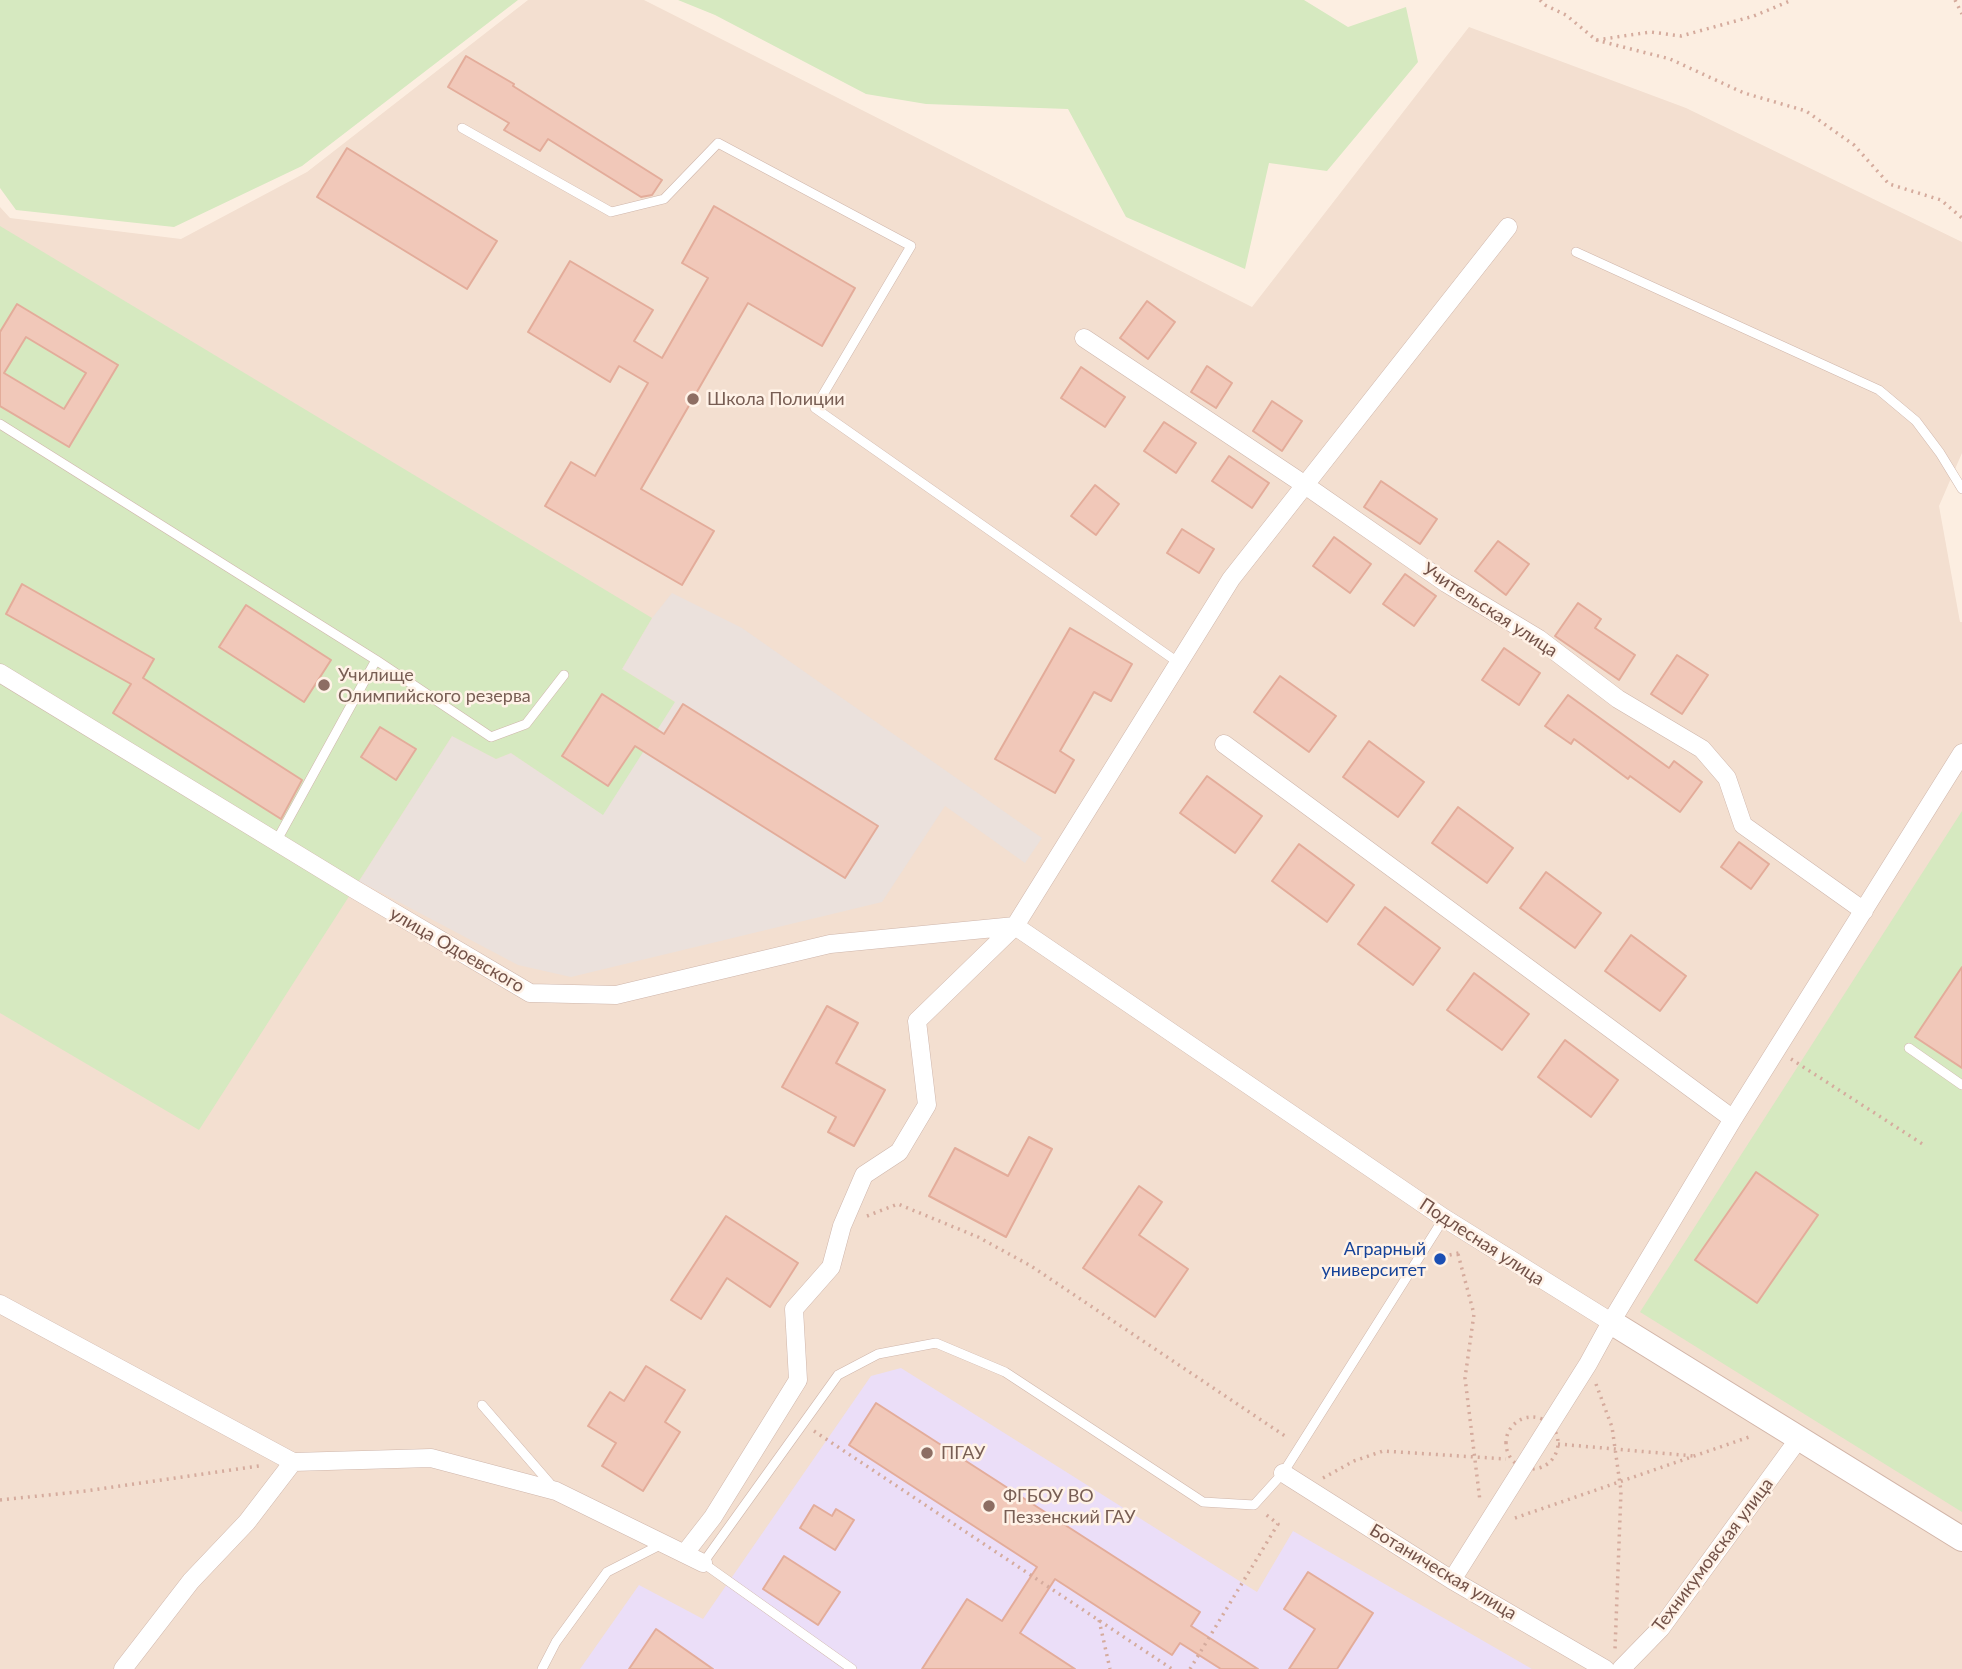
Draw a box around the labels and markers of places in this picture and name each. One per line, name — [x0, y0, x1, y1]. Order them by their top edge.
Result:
place label: Школа Полиции — [707, 388, 845, 410]
marker: Школа Полиции — [685, 391, 701, 407]
place label: Училище Олимпийского резерва — [338, 664, 531, 706]
marker: Училище Олимпийского резерва — [316, 677, 332, 693]
place label: Аграрный университет — [1322, 1238, 1426, 1280]
marker: Аграрный университет — [1432, 1251, 1448, 1267]
place label: ПГАУ — [941, 1442, 985, 1464]
marker: ПГАУ — [919, 1445, 935, 1461]
place label: ФГБОУ ВО Пеззенский ГАУ — [1003, 1485, 1135, 1528]
marker: ФГБОУ ВО Пеззенский ГАУ — [981, 1498, 997, 1514]

